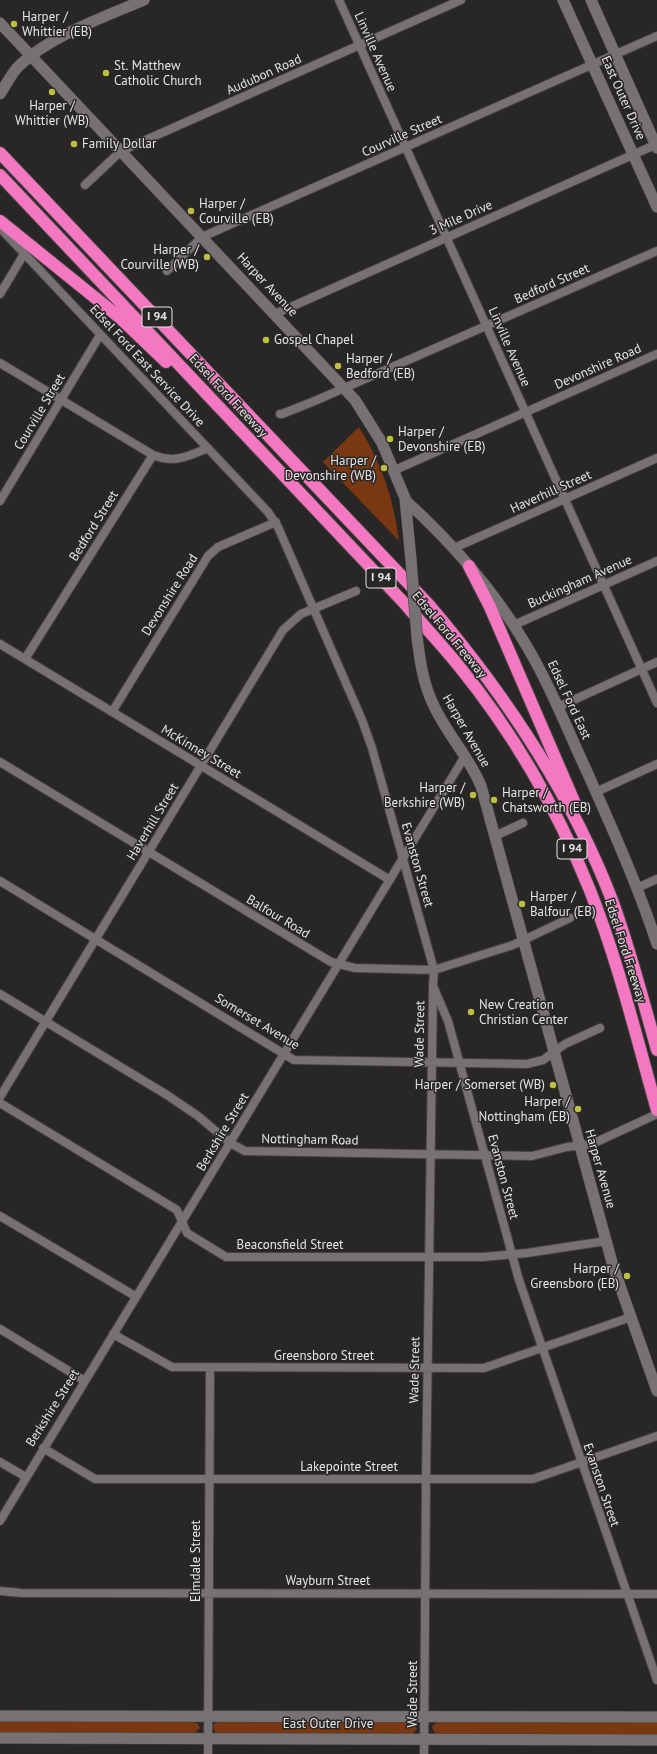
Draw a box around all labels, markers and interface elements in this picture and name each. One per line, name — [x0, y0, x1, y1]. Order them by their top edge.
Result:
place label: Harper / Whittier (EB) — [22, 9, 92, 40]
street label: Linville Avenue — [351, 10, 399, 94]
marker: Harper / Whittier (EB) — [9, 19, 19, 29]
street label: Audubon Road — [224, 51, 304, 99]
street label: East Outer Drive — [597, 53, 649, 143]
place label: St. Matthew Catholic Church — [114, 58, 202, 89]
marker: St. Matthew Catholic Church — [101, 68, 111, 78]
marker: Harper / Whittier (WB) — [47, 87, 57, 97]
place label: Harper / Whittier (WB) — [15, 98, 89, 129]
street label: Courville Street — [360, 111, 444, 161]
place label: Family Dollar — [82, 136, 156, 152]
marker: Family Dollar — [69, 139, 79, 149]
place label: Harper / Courville (EB) — [199, 196, 274, 227]
street label: 3 Mile Drive — [427, 197, 495, 239]
marker: Harper / Courville (EB) — [186, 206, 196, 216]
place label: Harper / Courville (WB) — [121, 242, 199, 273]
street label: Harper Avenue — [233, 250, 301, 320]
marker: Harper / Courville (WB) — [202, 252, 212, 262]
street label: Bedford Street — [512, 261, 592, 307]
street label: Edsel Ford East Service Drive — [86, 302, 208, 430]
street label: Linville Avenue — [485, 305, 533, 389]
road number: I 94 — [142, 307, 172, 327]
place label: Gospel Chapel — [274, 332, 354, 348]
marker: Gospel Chapel — [261, 335, 271, 345]
street label: Devonshire Road — [552, 341, 644, 393]
street label: Edsel Ford Freeway — [185, 351, 271, 441]
place label: Harper / Bedford (EB) — [346, 351, 415, 382]
marker: Harper / Bedford (EB) — [333, 361, 343, 371]
street label: Courville Street — [11, 371, 69, 453]
place label: Harper / Devonshire (EB) — [398, 424, 485, 455]
marker: Harper / Devonshire (EB) — [385, 434, 395, 444]
place label: Harper / Devonshire (WB) — [285, 453, 376, 484]
marker: Harper / Devonshire (WB) — [379, 463, 389, 473]
street label: Haverhill Street — [508, 467, 594, 517]
street label: Bedford Street — [66, 488, 122, 564]
street label: Devonshire Road — [139, 551, 201, 639]
street label: Buckingham Avenue — [525, 552, 635, 612]
road number: I 94 — [366, 568, 396, 588]
street label: Edsel Ford Freeway — [408, 589, 490, 681]
street label: Edsel Ford East — [544, 658, 594, 742]
street label: Harper Avenue — [439, 692, 493, 770]
street label: McKinney Street — [158, 722, 244, 782]
place label: Harper / Berkshire (WB) — [384, 780, 465, 811]
street label: Haverhill Street — [124, 781, 182, 863]
place label: Harper / Chatsworth (EB) — [502, 785, 591, 816]
marker: Harper / Berkshire (WB) — [468, 790, 478, 800]
marker: Harper / Chatsworth (EB) — [489, 795, 499, 805]
street label: Evanston Street — [397, 821, 437, 909]
road number: I 94 — [557, 839, 587, 859]
place label: Harper / Balfour (EB) — [530, 889, 596, 920]
street label: Balfour Road — [243, 892, 313, 942]
street label: Edsel Ford Freeway — [601, 897, 649, 1005]
marker: Harper / Balfour (EB) — [517, 899, 527, 909]
street label: Somerset Avenue — [212, 991, 302, 1053]
place label: New Creation Christian Center — [479, 997, 568, 1028]
street label: Wade Street — [412, 1000, 428, 1068]
marker: New Creation Christian Center — [466, 1007, 476, 1017]
place label: Harper / Somerset (WB) — [415, 1077, 545, 1093]
marker: Harper / Somerset (WB) — [548, 1080, 558, 1090]
street label: Berkshire Street — [193, 1090, 253, 1174]
place label: Harper / Nottingham (EB) — [478, 1094, 570, 1125]
marker: Harper / Nottingham (EB) — [573, 1104, 583, 1114]
street label: Harper Avenue — [581, 1128, 619, 1210]
street label: Nottingham Road — [261, 1131, 359, 1149]
street label: Evanston Street — [484, 1133, 522, 1221]
street label: Beaconsfield Street — [237, 1237, 343, 1253]
place label: Harper / Greensboro (EB) — [530, 1261, 619, 1292]
marker: Harper / Greensboro (EB) — [622, 1271, 632, 1281]
street label: Wade Street — [407, 1336, 423, 1404]
street label: Greensboro Street — [274, 1348, 374, 1364]
street label: Berkshire Street — [23, 1366, 83, 1450]
street label: Evanston Street — [579, 1441, 623, 1529]
street label: Lakepointe Street — [300, 1459, 398, 1475]
street label: Elmdale Street — [188, 1520, 204, 1602]
street label: Wayburn Street — [286, 1573, 370, 1589]
street label: Wade Street — [405, 1661, 421, 1727]
street label: East Outer Drive — [283, 1716, 373, 1732]

